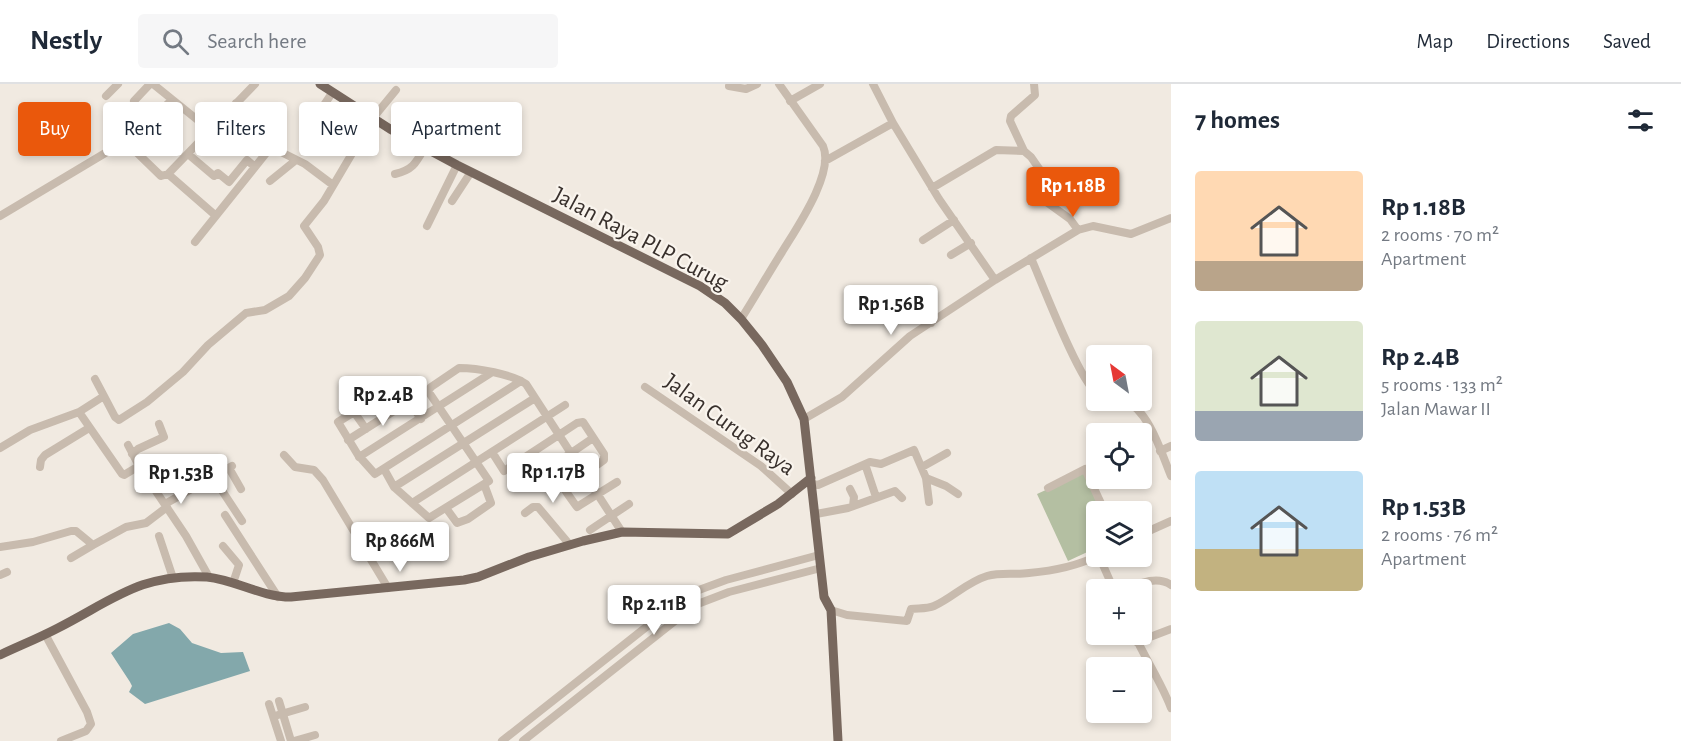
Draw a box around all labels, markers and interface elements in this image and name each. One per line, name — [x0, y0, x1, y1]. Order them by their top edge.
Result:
search box — [138, 14, 558, 68]
icon: search — [159, 25, 192, 58]
text: Nestly — [30, 27, 102, 55]
text: Search here — [207, 30, 307, 52]
text: Map — [1417, 31, 1453, 52]
text: Directions — [1486, 31, 1570, 52]
text: Saved — [1603, 31, 1651, 52]
chip: Buy — [18, 102, 91, 156]
chip: Rent — [103, 102, 183, 156]
chip: Filters — [195, 102, 287, 156]
chip: New — [299, 102, 379, 156]
chip: Apartment — [391, 102, 522, 156]
icon: filters — [1624, 104, 1657, 137]
text: 7 homes — [1195, 107, 1280, 133]
pin: Rp 1.18B — [1011, 167, 1135, 218]
text: Rp 1.18B — [1040, 176, 1106, 196]
street label: Jalan Raya PLP Curug — [549, 183, 732, 295]
text: Rp 1.18B — [1381, 194, 1466, 220]
icon: home — [1243, 195, 1315, 267]
text: 2 rooms · 70 m² — [1381, 225, 1499, 245]
text: Apartment — [1381, 249, 1466, 269]
pin: Rp 1.56B — [829, 285, 953, 336]
text: Rp 1.56B — [858, 294, 924, 314]
text: Rp 2.4B — [1381, 344, 1460, 370]
north arrow — [1086, 345, 1152, 411]
map controls — [1086, 345, 1152, 723]
icon: home — [1243, 345, 1315, 417]
street label: Jalan Curug Raya — [659, 369, 799, 480]
text: 5 rooms · 133 m² — [1381, 375, 1503, 395]
pin: Rp 2.4B — [328, 376, 438, 427]
text: Rp 2.4B — [353, 385, 413, 405]
text: Jalan Mawar II — [1381, 399, 1491, 419]
button: locate — [1086, 423, 1152, 489]
pin: Rp 1.17B — [491, 453, 615, 504]
pin: Rp 1.53B — [119, 454, 243, 505]
text: Rp 1.17B — [521, 462, 585, 482]
text: Rp 1.53B — [148, 463, 214, 483]
text: Rp 1.53B — [1381, 494, 1466, 520]
icon: home — [1243, 495, 1315, 567]
button: layers — [1086, 501, 1152, 567]
pin: Rp 866M — [345, 522, 455, 573]
text: 2 rooms · 76 m² — [1381, 525, 1498, 545]
text: Rp 866M — [365, 531, 435, 551]
text: Apartment — [1381, 549, 1466, 569]
button: + — [1086, 579, 1152, 645]
pin: Rp 2.11B — [592, 585, 716, 636]
text: Rp 2.11B — [622, 594, 686, 614]
button: − — [1086, 657, 1152, 723]

